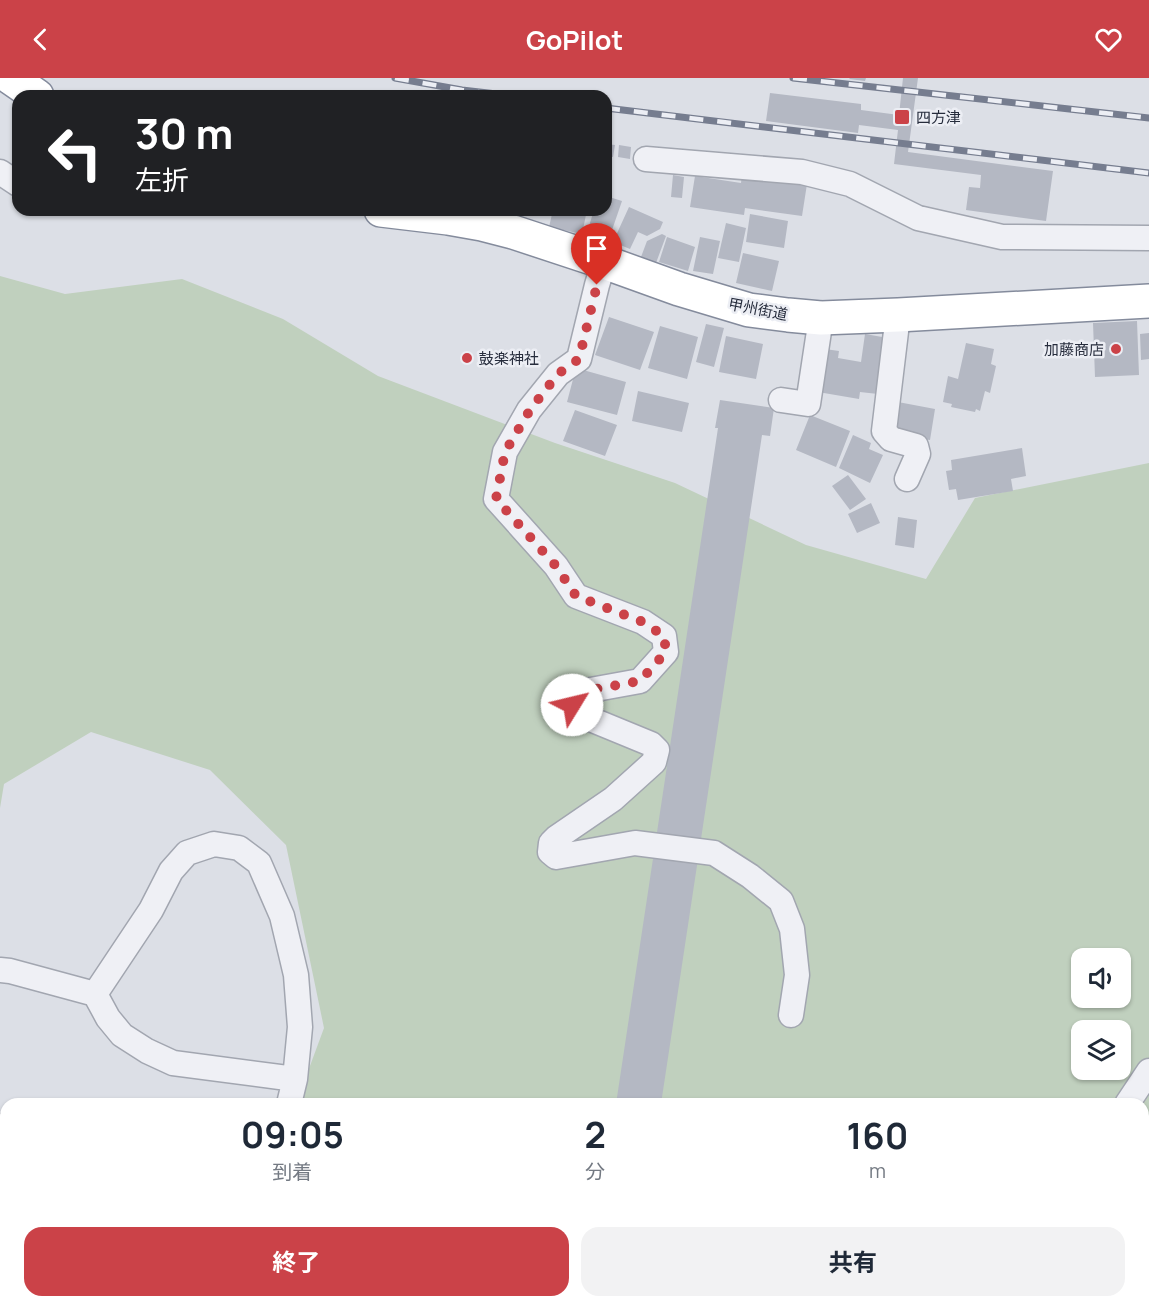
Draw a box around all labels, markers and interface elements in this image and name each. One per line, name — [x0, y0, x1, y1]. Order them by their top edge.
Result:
text: GoPilot — [526, 21, 623, 58]
icon: back — [24, 23, 57, 56]
icon: heart — [1092, 23, 1125, 56]
text: 30 m — [135, 104, 233, 162]
place label: 四方津 — [916, 107, 961, 128]
marker: 四方津 — [893, 108, 911, 126]
icon: left — [36, 114, 114, 192]
text: 左折 — [135, 161, 189, 198]
pin — [571, 223, 622, 285]
icon: arrive — [580, 232, 613, 265]
street label: 甲州街道 — [727, 293, 789, 325]
place label: 加藤商店 — [1044, 339, 1104, 360]
marker: 加藤商店 — [1109, 342, 1123, 356]
place label: 鼓楽神社 — [479, 348, 539, 369]
marker: 鼓楽神社 — [460, 351, 474, 365]
position arrow — [540, 673, 604, 737]
map controls — [1071, 948, 1131, 1080]
button: sound — [1071, 948, 1131, 1008]
button: layers — [1071, 1020, 1131, 1080]
text: 09:05 — [241, 1110, 344, 1159]
text: 2 — [584, 1110, 606, 1159]
text: 160 — [847, 1111, 908, 1160]
text: m — [869, 1157, 886, 1184]
text: 到着 — [272, 1158, 312, 1185]
text: 分 — [585, 1158, 605, 1185]
button: 終了 — [24, 1227, 569, 1296]
button: 共有 — [581, 1227, 1125, 1296]

